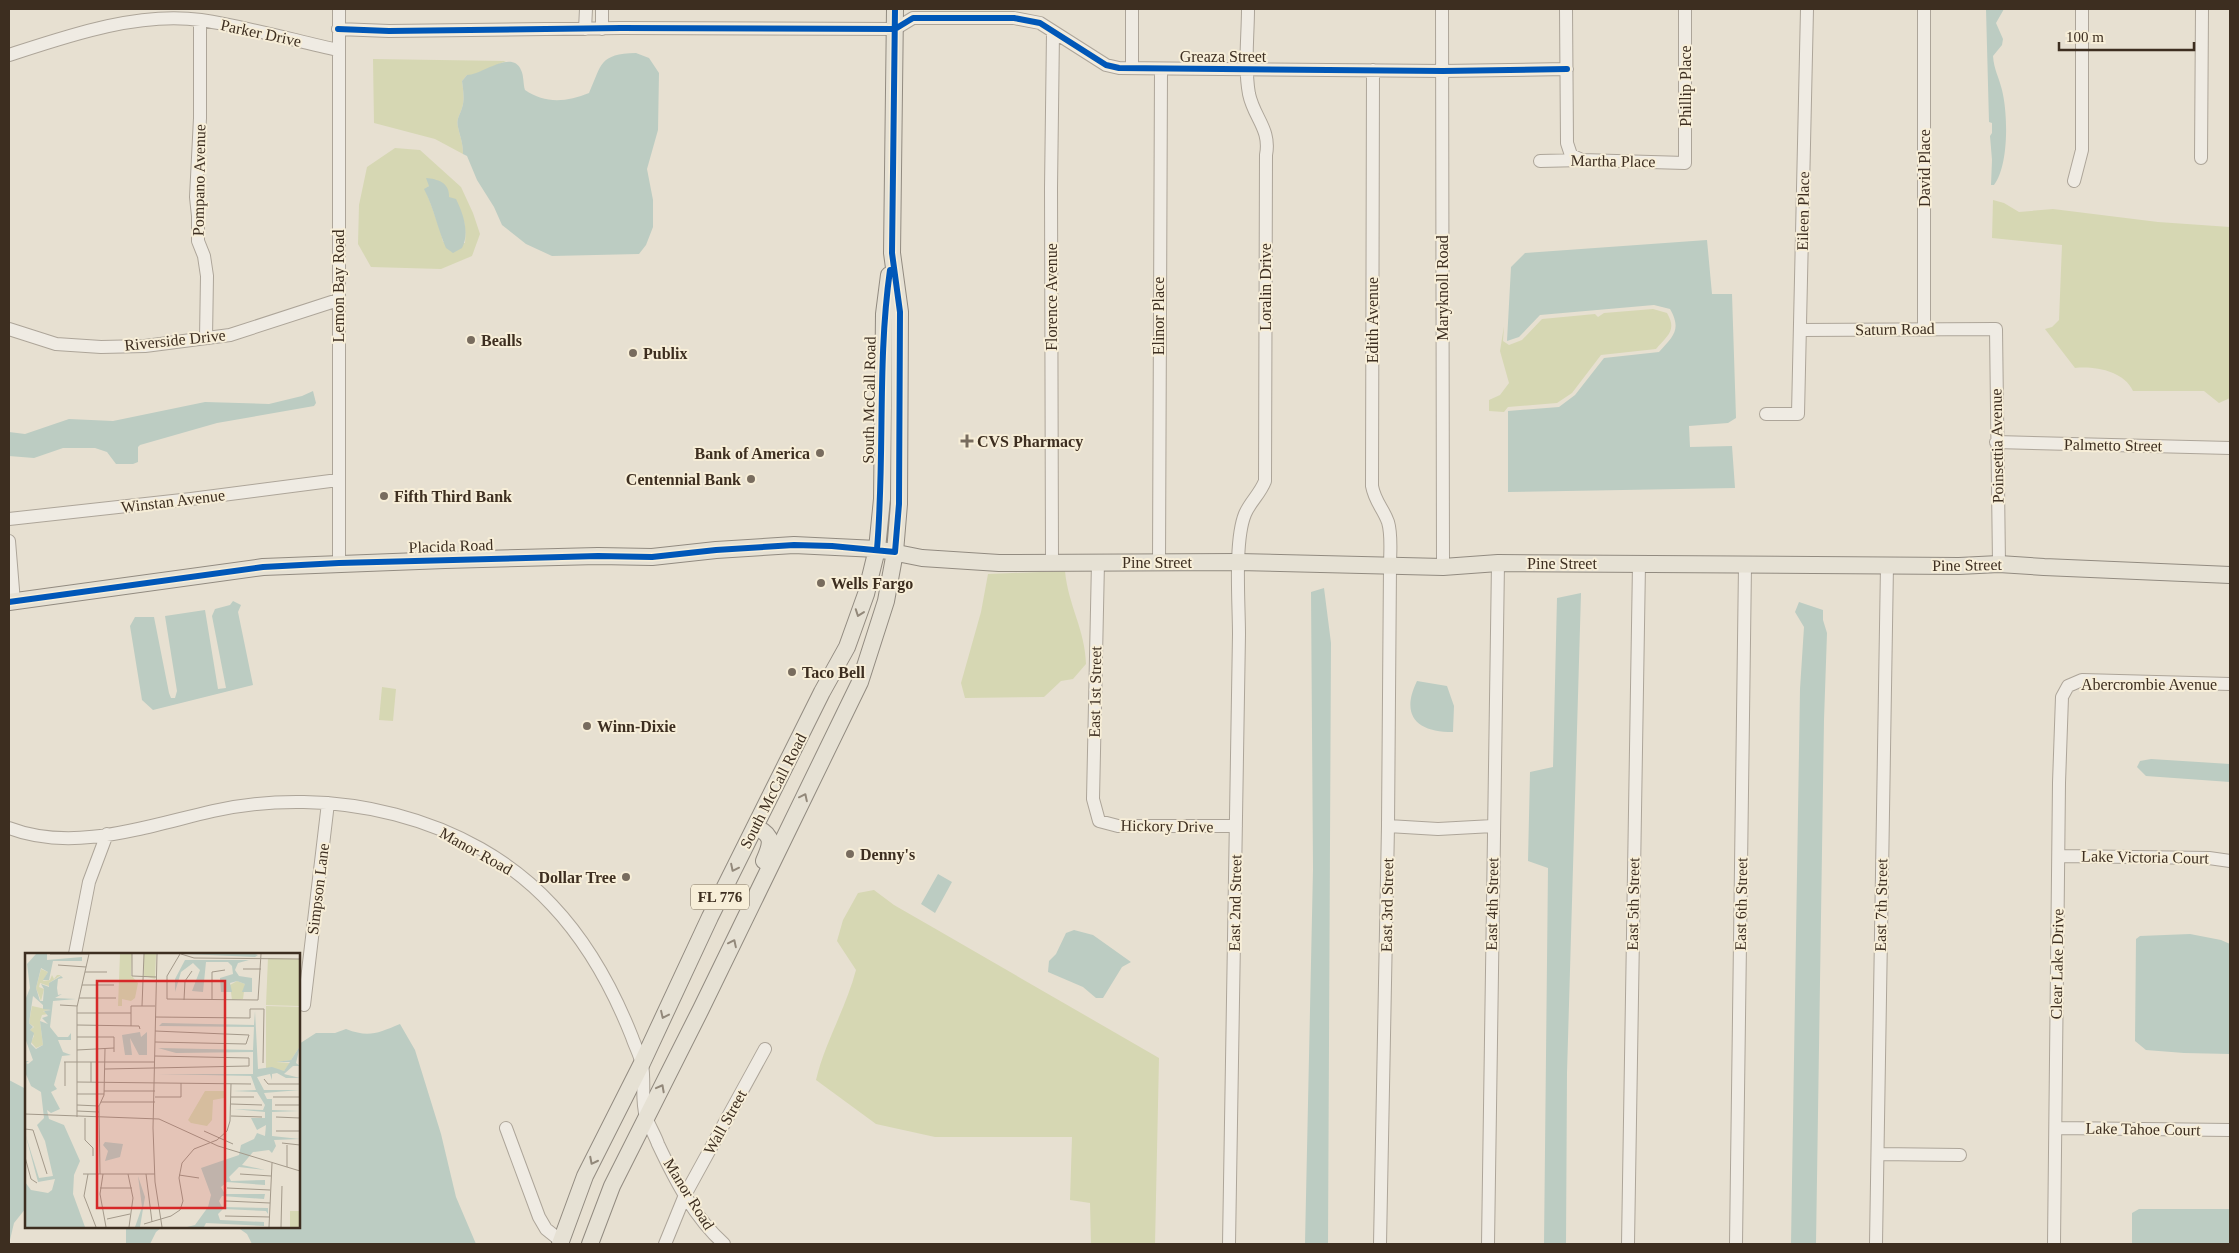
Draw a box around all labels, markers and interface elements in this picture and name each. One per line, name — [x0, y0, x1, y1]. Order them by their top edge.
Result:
street label: Parker Drive — [219, 16, 303, 50]
scale bar — [2059, 20, 2194, 52]
text: 100 m — [2066, 29, 2104, 45]
street label: Phillip Place — [1677, 45, 1695, 127]
street label: Greaza Street — [1180, 48, 1267, 65]
street label: Pompano Avenue — [190, 124, 209, 236]
street label: David Place — [1916, 129, 1933, 207]
street label: Martha Place — [1570, 152, 1656, 170]
street label: Eileen Place — [1794, 171, 1812, 251]
street label: Lemon Bay Road — [330, 230, 348, 342]
street label: Maryknoll Road — [1434, 235, 1452, 341]
street label: Florence Avenue — [1043, 243, 1060, 351]
street label: Loralin Drive — [1257, 243, 1274, 331]
street label: Elinor Place — [1150, 277, 1167, 355]
street label: Edith Avenue — [1364, 277, 1381, 363]
street label: Saturn Road — [1855, 320, 1935, 338]
street label: Riverside Drive — [124, 326, 226, 354]
place label: Bealls — [481, 332, 522, 349]
marker: Bealls — [465, 334, 477, 346]
street label: South McCall Road — [859, 336, 879, 464]
place label: Publix — [643, 345, 687, 362]
marker: Publix — [627, 347, 639, 359]
street label: Poinsettia Avenue — [1987, 388, 2007, 504]
place label: CVS Pharmacy — [977, 433, 1083, 451]
marker: CVS Pharmacy — [961, 435, 973, 447]
street label: Palmetto Street — [2064, 436, 2163, 454]
place label: Bank of America — [694, 445, 810, 462]
marker: Bank of America — [814, 447, 826, 459]
place label: Centennial Bank — [626, 471, 741, 488]
marker: Centennial Bank — [745, 473, 757, 485]
street label: Winstan Avenue — [120, 486, 226, 516]
place label: Fifth Third Bank — [394, 488, 512, 505]
marker: Fifth Third Bank — [378, 490, 390, 502]
street label: Placida Road — [408, 536, 494, 556]
street label: Pine Street — [1122, 554, 1192, 571]
street label: Pine Street — [1527, 555, 1597, 572]
street label: Pine Street — [1932, 556, 2003, 574]
place label: Wells Fargo — [831, 575, 913, 593]
marker: Wells Fargo — [815, 577, 827, 589]
one-way arrow — [855, 608, 865, 616]
street label: East 1st Street — [1086, 646, 1104, 738]
place label: Taco Bell — [802, 664, 866, 681]
marker: Taco Bell — [786, 666, 798, 678]
street label: Abercrombie Avenue — [2081, 676, 2217, 693]
place label: Winn-Dixie — [597, 718, 676, 735]
marker: Winn-Dixie — [581, 720, 593, 732]
street label: South McCall Road — [737, 731, 809, 851]
one-way arrow — [797, 793, 807, 802]
street label: Hickory Drive — [1120, 817, 1214, 836]
street label: Manor Road — [437, 824, 515, 878]
street label: Simpson Lane — [304, 842, 333, 936]
place label: Denny's — [860, 846, 915, 864]
street label: Lake Victoria Court — [2081, 847, 2209, 867]
marker: Denny's — [844, 848, 856, 860]
street label: East 2nd Street — [1226, 854, 1244, 952]
street label: East 3rd Street — [1378, 857, 1396, 952]
street label: East 4th Street — [1483, 857, 1501, 951]
street label: East 5th Street — [1624, 857, 1642, 951]
street label: East 6th Street — [1732, 857, 1750, 951]
street label: East 7th Street — [1872, 858, 1890, 952]
one-way arrow — [730, 863, 740, 872]
place label: Dollar Tree — [539, 869, 616, 886]
marker: Dollar Tree — [620, 871, 632, 883]
road number: FL 776 — [691, 884, 749, 910]
street label: Clear Lake Drive — [2048, 908, 2066, 1020]
one-way arrow — [727, 939, 737, 948]
inset map — [25, 953, 300, 1228]
one-way arrow — [660, 1010, 671, 1019]
one-way arrow — [654, 1085, 664, 1094]
street label: Wall Street — [700, 1086, 750, 1157]
street label: Lake Tahoe Court — [2085, 1119, 2201, 1139]
street label: Manor Road — [660, 1155, 718, 1233]
one-way arrow — [589, 1156, 599, 1165]

